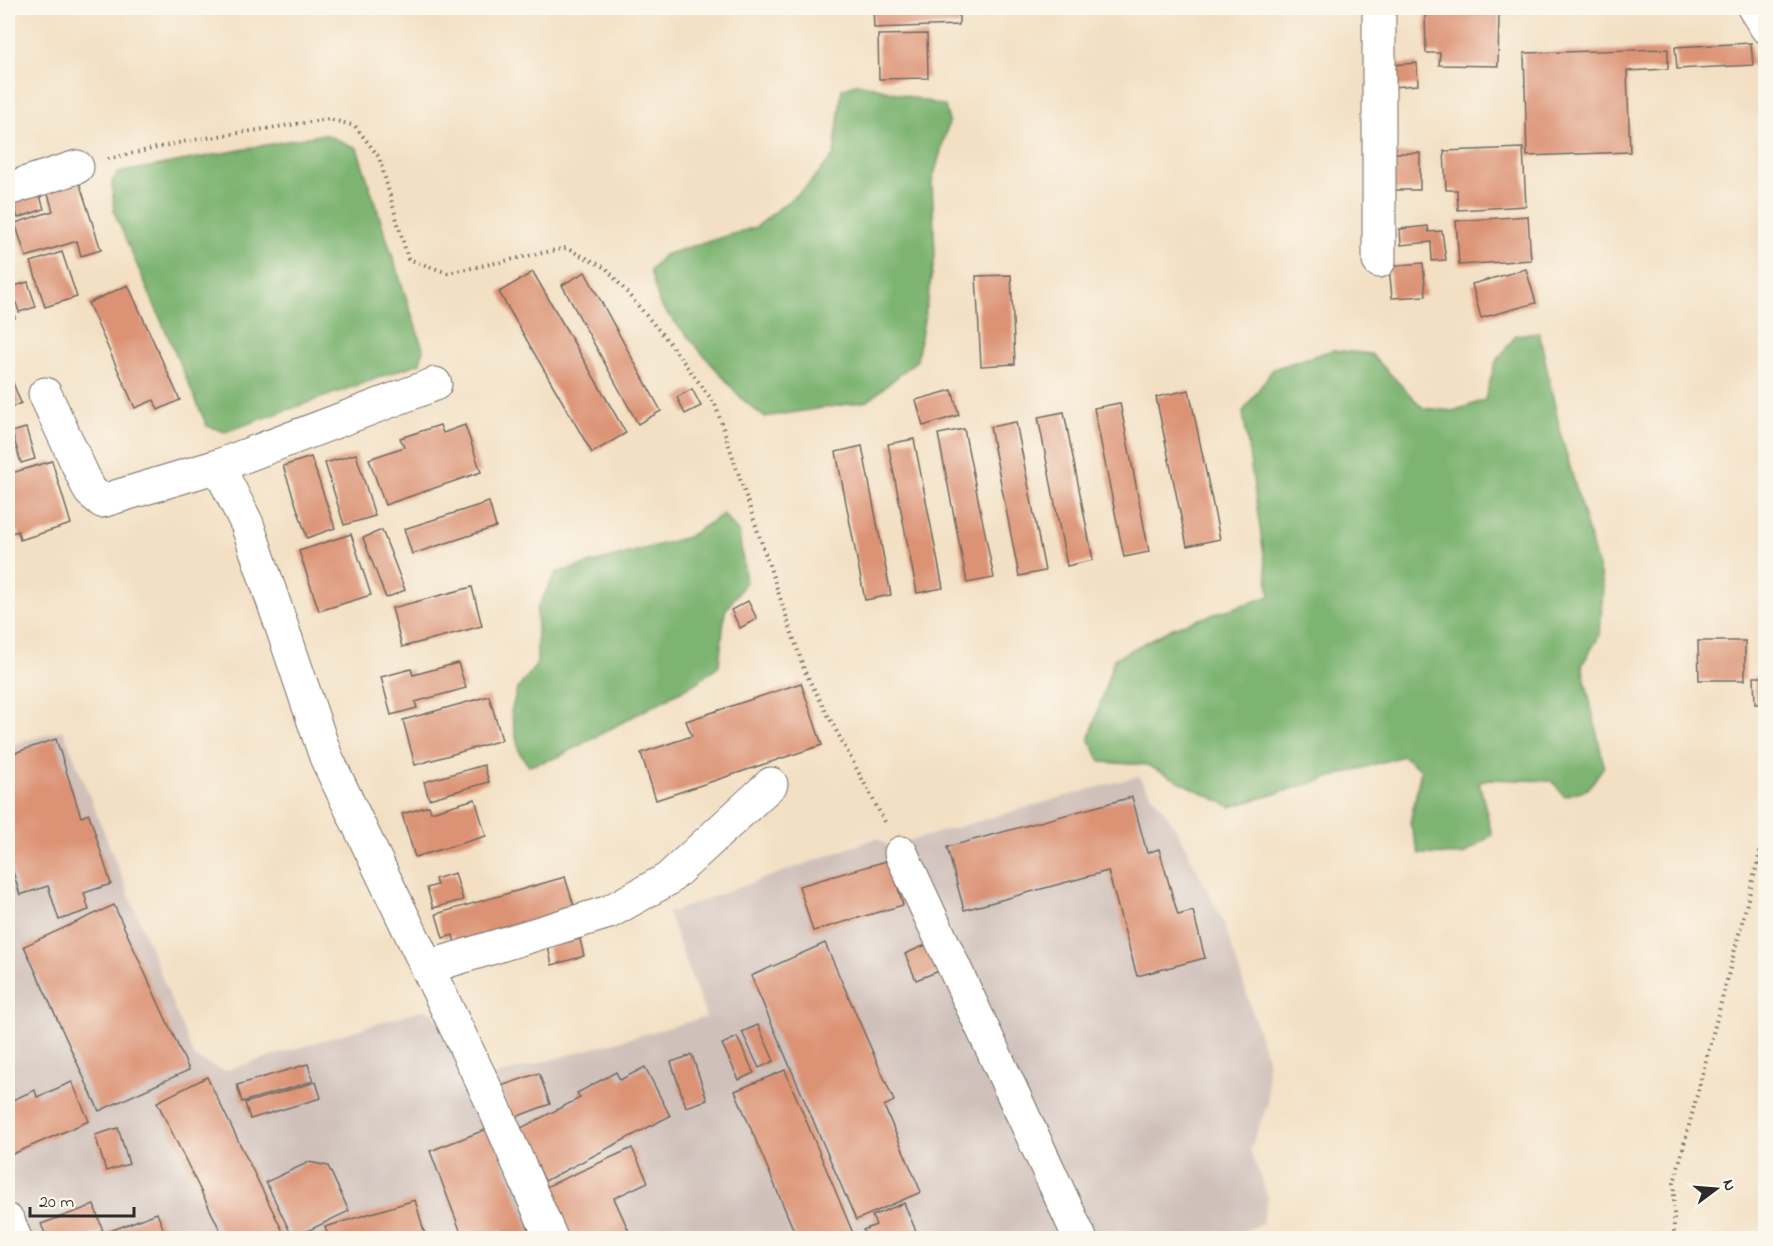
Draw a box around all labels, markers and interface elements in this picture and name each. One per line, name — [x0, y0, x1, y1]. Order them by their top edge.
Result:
north arrow — [1686, 1159, 1746, 1219]
text: N — [1715, 1177, 1742, 1194]
scale bar — [30, 1180, 134, 1218]
text: 20 m — [39, 1190, 74, 1216]

